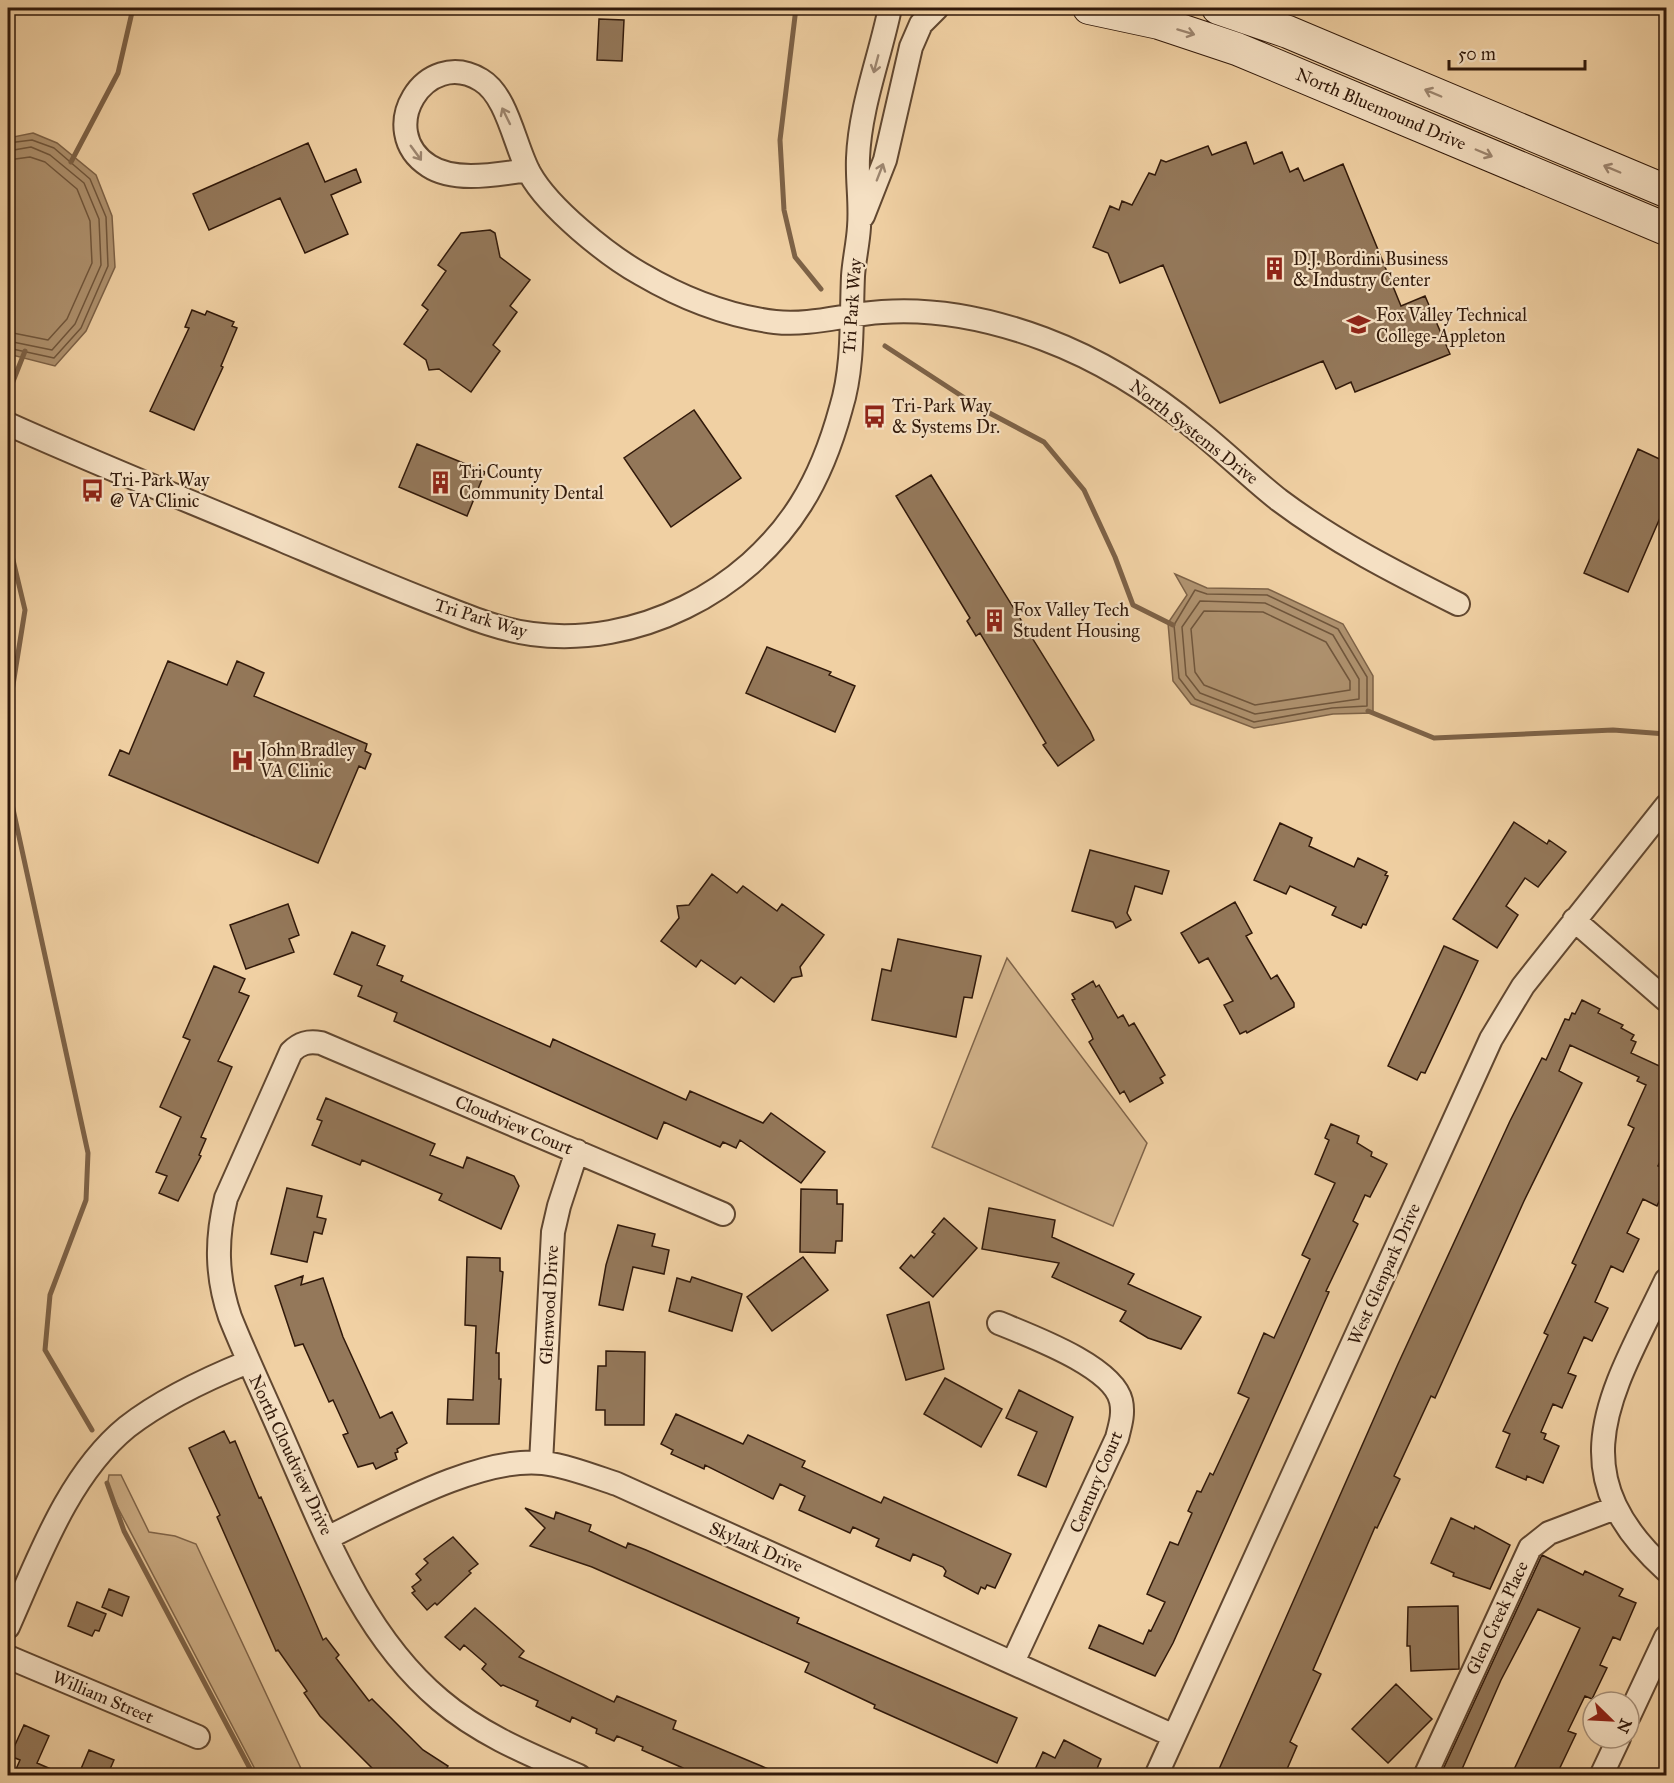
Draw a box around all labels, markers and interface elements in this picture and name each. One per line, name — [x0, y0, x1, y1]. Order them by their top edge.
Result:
one-way arrow — [1176, 27, 1195, 38]
scale bar — [1449, 33, 1586, 71]
text: 50 m — [1458, 43, 1496, 65]
one-way arrow — [870, 54, 881, 73]
street label: North Bluemound Drive — [1292, 63, 1470, 155]
one-way arrow — [1424, 87, 1442, 98]
one-way arrow — [499, 108, 511, 126]
one-way arrow — [410, 144, 422, 160]
one-way arrow — [1474, 148, 1492, 159]
one-way arrow — [876, 163, 887, 181]
one-way arrow — [1603, 163, 1622, 174]
place label: D.J. Bordini Business & Industry Center — [1293, 248, 1448, 291]
building icon: D.J. Bordini Business & Industry Center — [1262, 256, 1288, 282]
street label: Tri Park Way — [838, 257, 866, 355]
place label: Fox Valley Technical College-Appleton — [1376, 304, 1527, 348]
school or university icon: Fox Valley Technical College-Appleton — [1345, 312, 1371, 338]
street label: North Systems Drive — [1125, 375, 1263, 489]
place label: Tri-Park Way & Systems Dr. — [892, 395, 1000, 438]
bus stop icon: Tri-Park Way & Systems Dr. — [861, 403, 887, 429]
place label: Tri County Community Dental — [459, 461, 604, 504]
place label: Tri-Park Way @ VA Clinic — [110, 469, 210, 512]
building icon: Tri County Community Dental — [428, 469, 454, 495]
bus stop icon: Tri-Park Way @ VA Clinic — [79, 477, 105, 503]
street label: Tri Park Way — [432, 593, 531, 643]
place label: Fox Valley Tech Student Housing — [1013, 599, 1140, 643]
building icon: Fox Valley Tech Student Housing — [982, 607, 1008, 633]
place label: John Bradley VA Clinic — [258, 739, 356, 782]
hospital icon: John Bradley VA Clinic — [229, 747, 255, 773]
street label: Cloudview Court — [452, 1090, 577, 1160]
street label: West Glenpark Drive — [1343, 1200, 1425, 1348]
street label: Glenwood Drive — [535, 1245, 563, 1365]
street label: North Cloudview Drive — [244, 1371, 338, 1539]
street label: Century Court — [1065, 1427, 1128, 1536]
street label: Skylark Drive — [706, 1517, 806, 1577]
street label: Glen Creek Place — [1461, 1558, 1533, 1678]
street label: William Street — [49, 1666, 158, 1728]
north arrow — [1581, 1690, 1641, 1750]
text: N — [1613, 1716, 1636, 1736]

